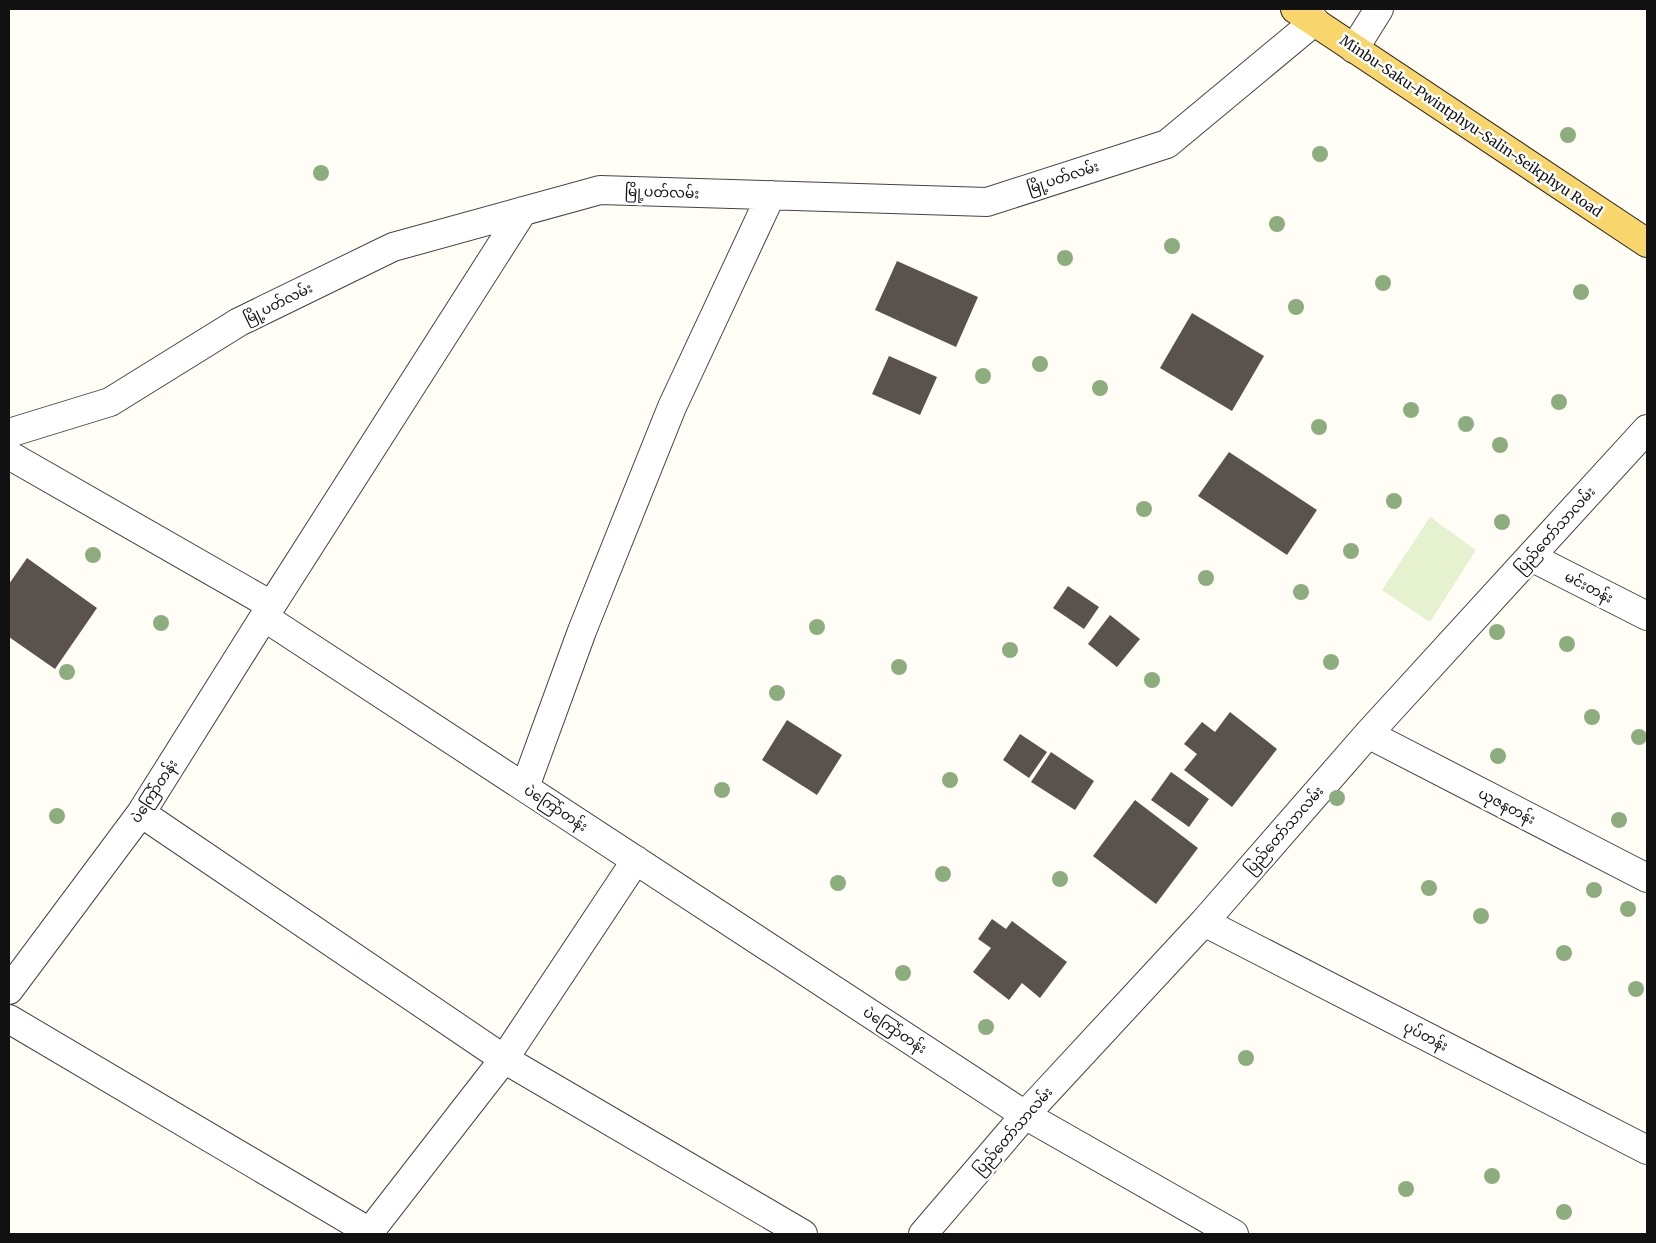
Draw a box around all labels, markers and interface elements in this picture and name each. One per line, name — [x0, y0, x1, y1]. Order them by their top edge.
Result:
street label: Minbu-Saku-Pwintphyu-Salin-Seikphyu Road — [1337, 31, 1606, 221]
street label: မြို့ပတ်လမ်း — [1024, 156, 1102, 200]
street label: မြို့ပတ်လမ်း — [624, 181, 700, 205]
street label: မြို့ပတ်လမ်း — [240, 278, 317, 330]
street label: ပြည်တော်သာလမ်း — [1510, 482, 1601, 579]
street label: မင်းတန်း — [1560, 566, 1617, 609]
street label: ပဲကြော်တန်း — [126, 755, 184, 828]
street label: ပဲကြော်တန်း — [519, 780, 592, 838]
street label: ပြည်တော်သာလမ်း — [1240, 781, 1330, 880]
street label: ယုဇနတန်း — [1474, 783, 1539, 831]
street label: ပဲကြော်တန်း — [858, 1002, 931, 1060]
street label: ပုပ်တန်း — [1399, 1016, 1452, 1057]
street label: ပြည်တော်သာလမ်း — [969, 1082, 1059, 1181]

